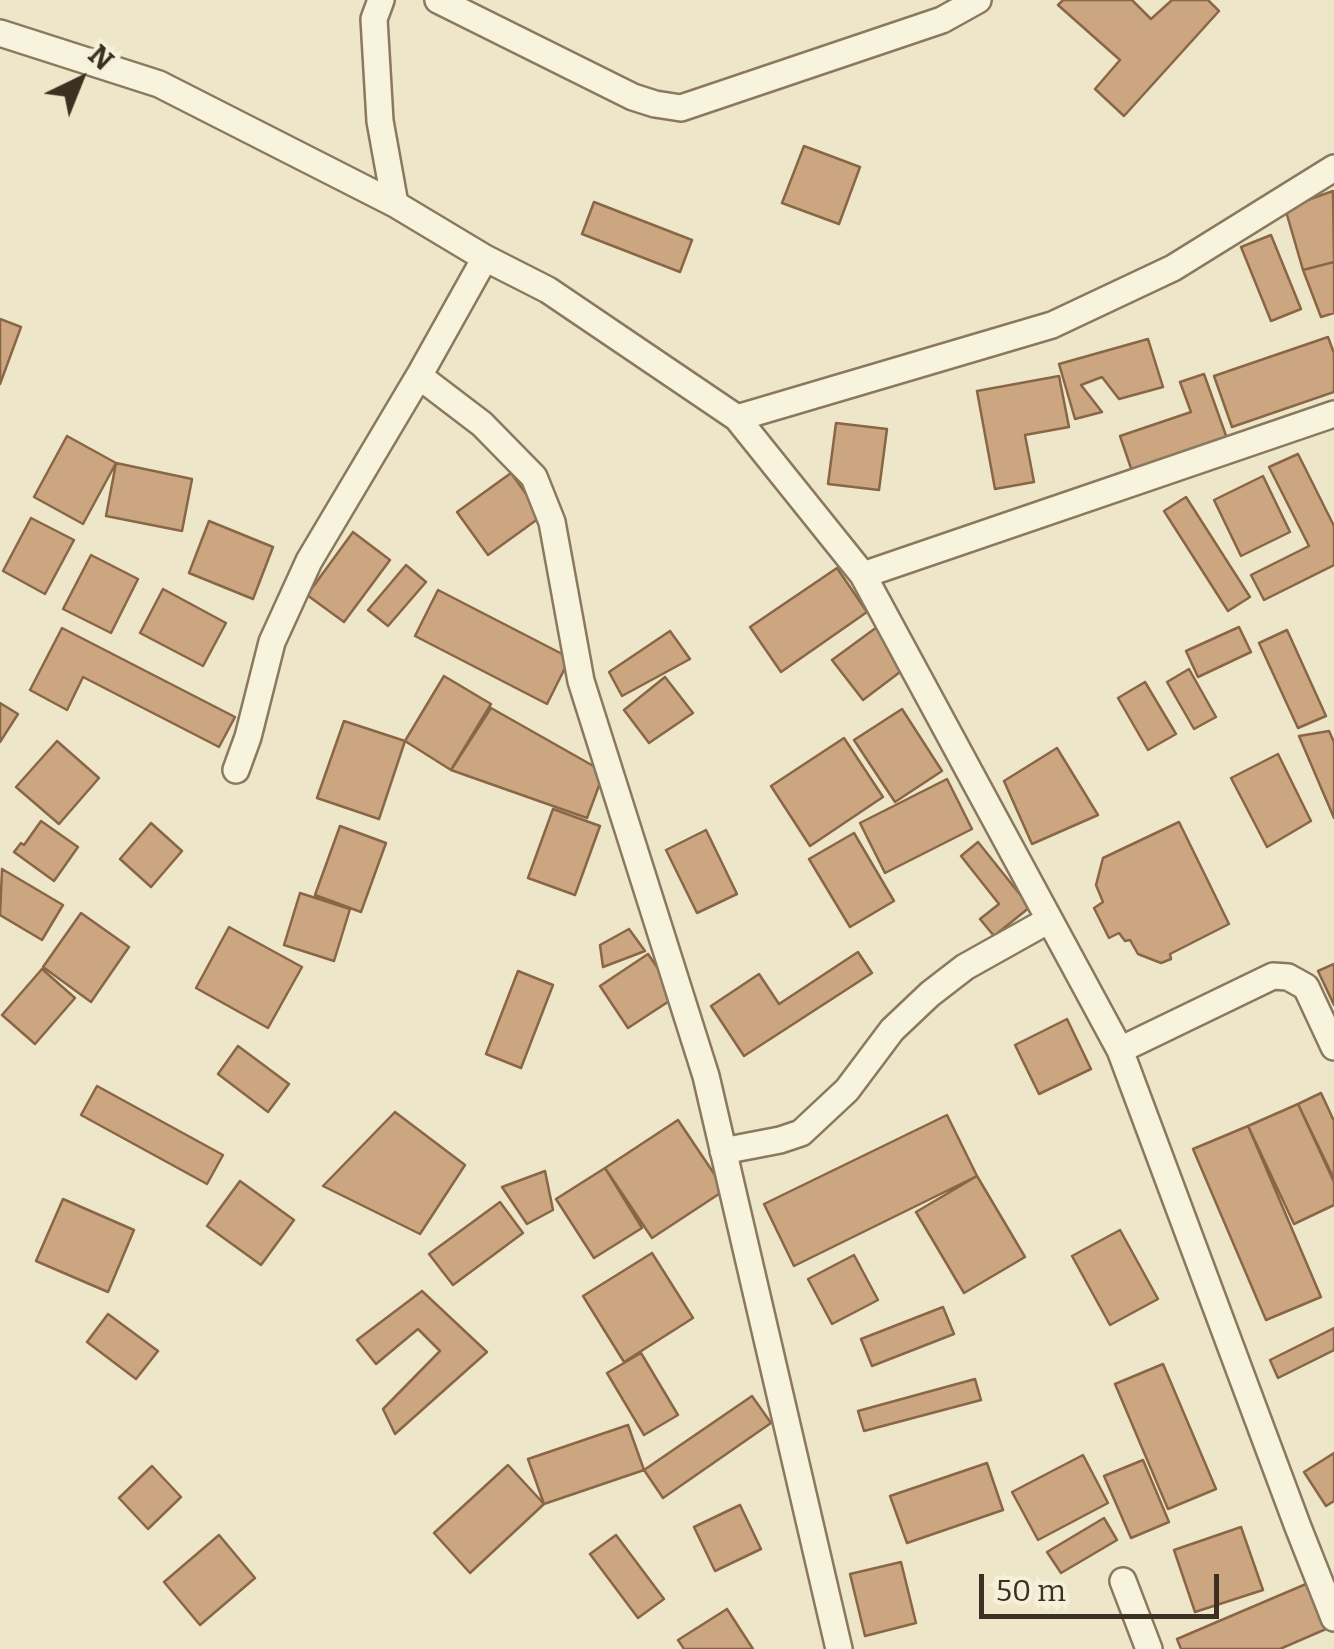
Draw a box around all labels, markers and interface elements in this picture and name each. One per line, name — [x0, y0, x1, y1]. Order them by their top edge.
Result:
north arrow — [30, 30, 130, 130]
text: N — [82, 38, 120, 77]
scale bar — [984, 1554, 1224, 1616]
text: 50 m — [996, 1573, 1066, 1609]

